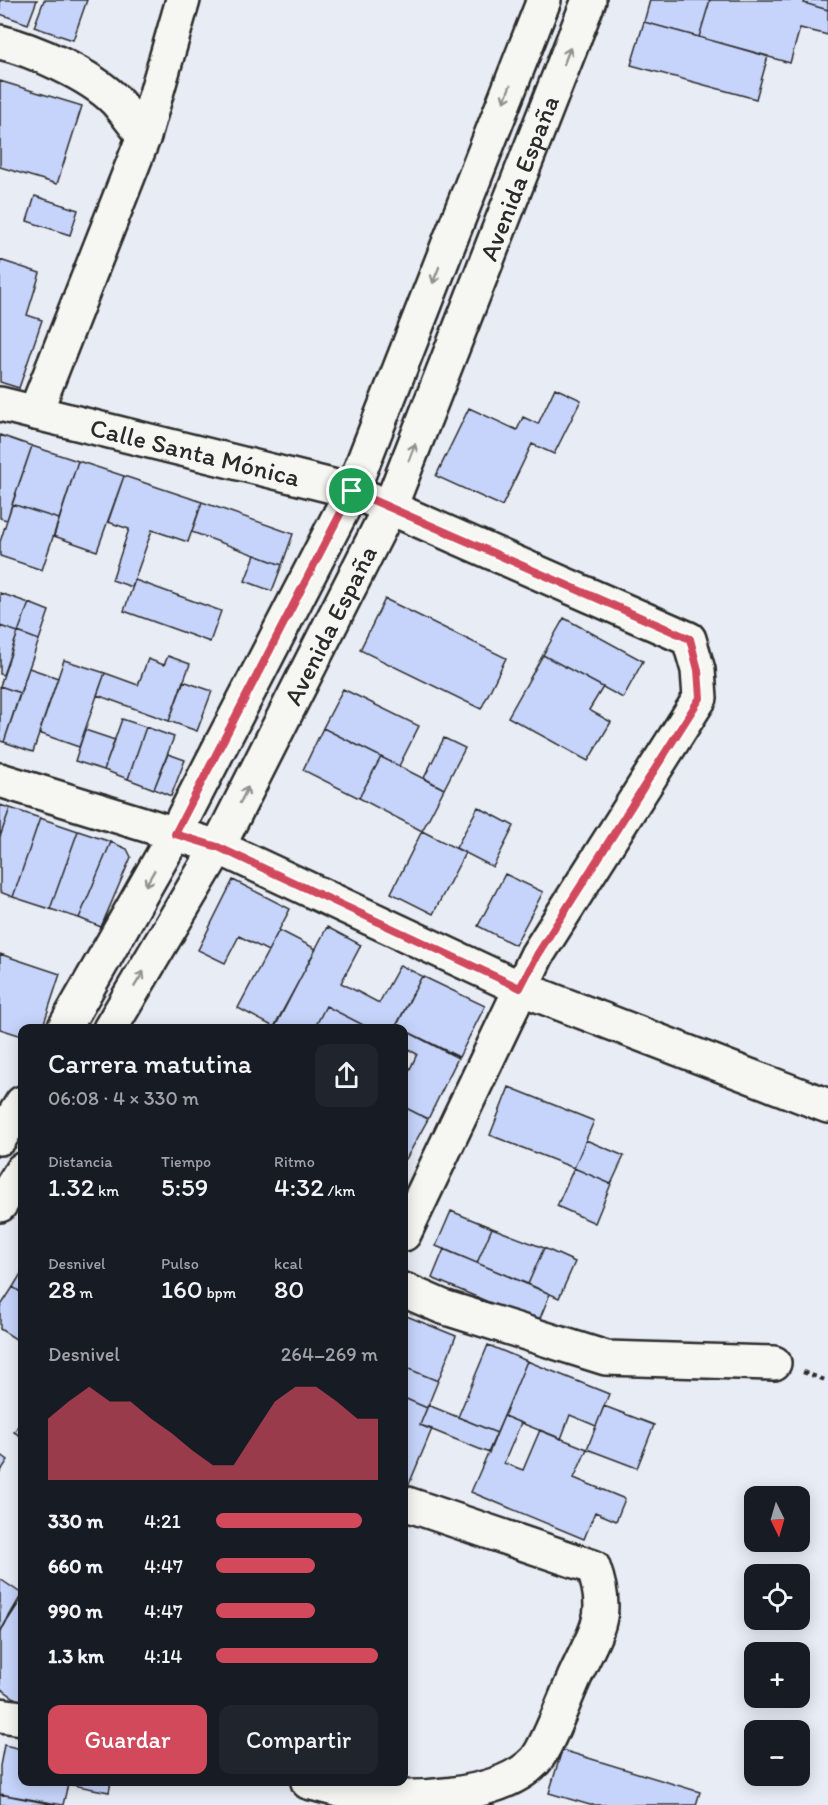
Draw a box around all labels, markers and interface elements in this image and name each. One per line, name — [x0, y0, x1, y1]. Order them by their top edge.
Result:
one-way arrow — [562, 47, 573, 65]
one-way arrow — [501, 84, 512, 102]
street label: Avenida España — [472, 91, 566, 265]
one-way arrow — [430, 265, 441, 284]
street label: Calle Santa Mónica — [87, 411, 304, 494]
one-way arrow — [407, 443, 418, 462]
pin — [326, 465, 377, 516]
icon: arrive — [335, 474, 368, 507]
street label: Avenida España — [276, 540, 384, 710]
one-way arrow — [239, 786, 250, 804]
one-way arrow — [144, 869, 156, 886]
one-way arrow — [134, 971, 146, 988]
button: share — [315, 1044, 378, 1107]
text: Carrera matutina — [48, 1047, 252, 1080]
text: 06:08 · 4 × 330 m — [48, 1086, 199, 1110]
text: Distancia — [48, 1152, 113, 1171]
text: Tiempo — [161, 1152, 211, 1171]
text: Ritmo — [274, 1152, 315, 1171]
text: 1.32 — [48, 1171, 94, 1203]
text: 5:59 — [161, 1171, 208, 1203]
text: 4:32 — [274, 1171, 324, 1203]
text: km — [94, 1181, 119, 1200]
text: /km — [324, 1181, 355, 1200]
text: Desnivel — [48, 1254, 106, 1273]
text: Pulso — [161, 1254, 199, 1273]
text: kcal — [274, 1254, 302, 1273]
text: 28 — [48, 1273, 76, 1305]
text: 160 — [161, 1273, 203, 1305]
text: 80 — [274, 1273, 304, 1305]
text: m — [76, 1283, 93, 1302]
text: bpm — [203, 1283, 236, 1302]
text: Desnivel — [48, 1342, 120, 1366]
text: 264–269 m — [281, 1342, 378, 1366]
north arrow — [744, 1486, 810, 1552]
map controls — [744, 1486, 810, 1786]
text: 330 m — [48, 1509, 103, 1533]
text: 4:21 — [144, 1509, 181, 1533]
text: 660 m — [48, 1554, 103, 1578]
text: 4:47 — [144, 1554, 183, 1578]
button: locate — [744, 1564, 810, 1630]
text: 990 m — [48, 1599, 103, 1623]
text: 4:47 — [144, 1599, 183, 1623]
button: + — [744, 1642, 810, 1708]
text: 1.3 km — [48, 1644, 104, 1668]
text: 4:14 — [144, 1644, 182, 1668]
button: Guardar — [48, 1705, 207, 1774]
button: Compartir — [219, 1705, 378, 1774]
button: − — [744, 1720, 810, 1786]

